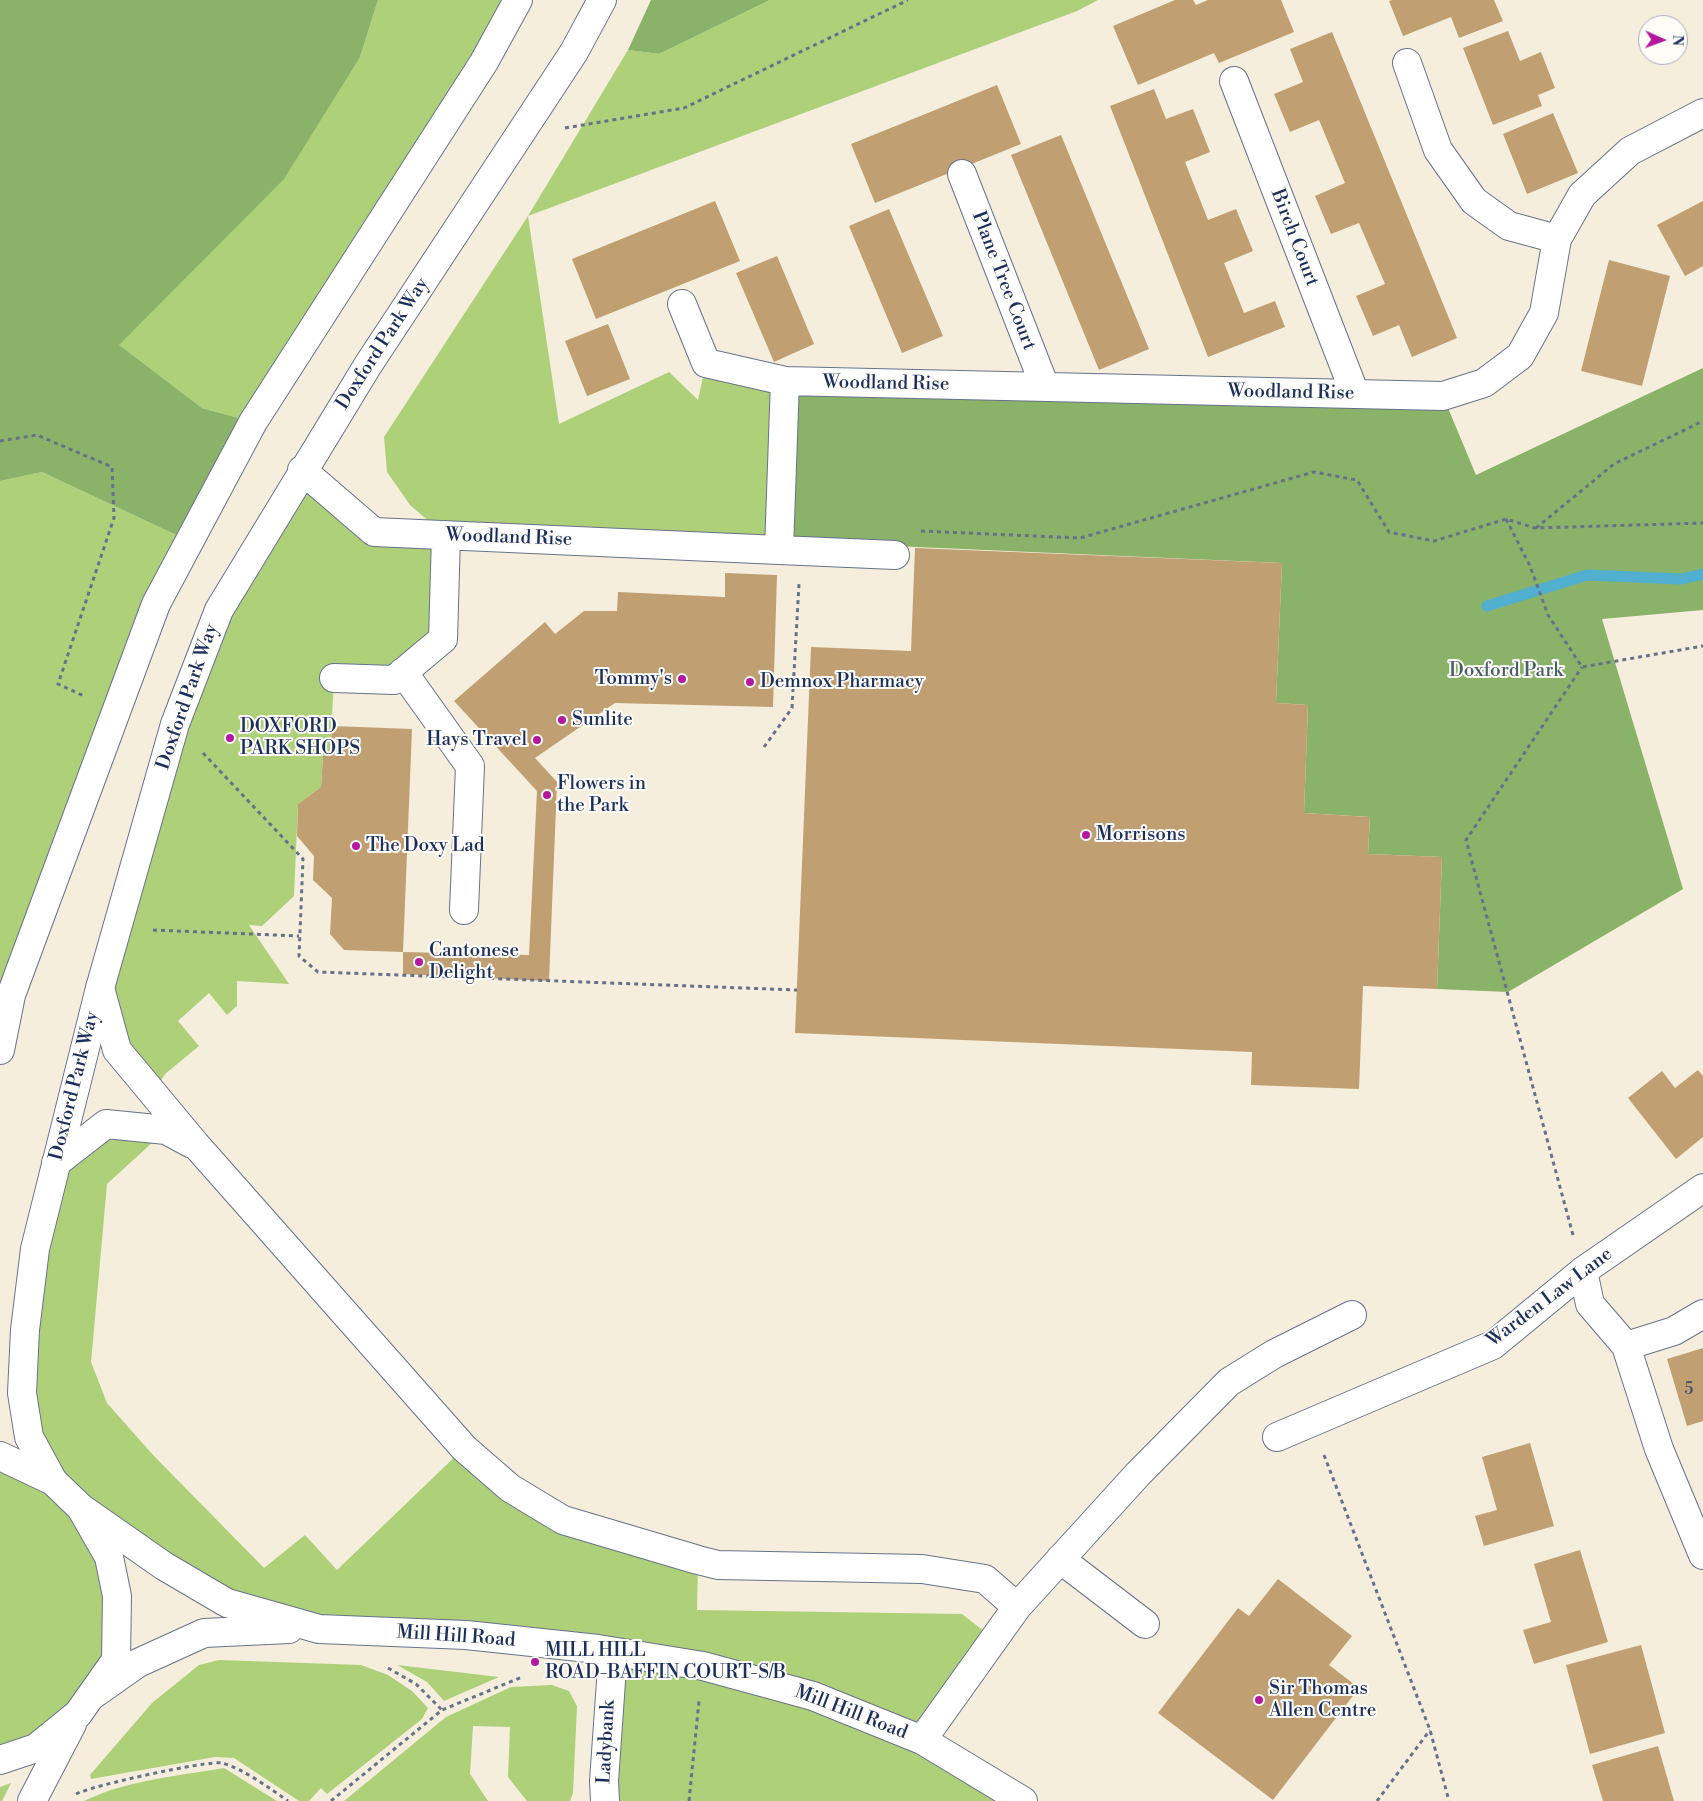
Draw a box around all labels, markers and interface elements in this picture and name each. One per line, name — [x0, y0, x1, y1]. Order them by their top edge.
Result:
north arrow — [1638, 15, 1688, 65]
text: N — [1668, 35, 1686, 46]
street label: Birch Court — [1265, 186, 1323, 290]
street label: Plane Tree Court — [966, 208, 1040, 354]
street label: Doxford Park Way — [332, 274, 434, 414]
street label: Woodland Rise — [822, 371, 950, 397]
street label: Woodland Rise — [1227, 380, 1355, 406]
street label: Woodland Rise — [445, 524, 573, 552]
street label: Doxford Park Way — [152, 621, 224, 773]
park label: Doxford Park — [1449, 660, 1563, 682]
place label: Tommy's — [595, 668, 672, 690]
place label: Demnox Pharmacy — [760, 671, 924, 693]
marker: Tommy's — [676, 673, 688, 685]
marker: Demnox Pharmacy — [744, 676, 756, 688]
place label: Sunlite — [572, 709, 633, 731]
marker: Sunlite — [556, 714, 568, 726]
place label: DOXFORD PARK SHOPS — [240, 716, 360, 760]
place label: Hays Travel — [426, 729, 527, 751]
marker: DOXFORD PARK SHOPS — [224, 732, 236, 744]
marker: Hays Travel — [531, 734, 543, 746]
place label: Flowers in the Park — [557, 773, 646, 817]
marker: Flowers in the Park — [541, 789, 553, 801]
place label: Morrisons — [1096, 824, 1186, 846]
marker: Morrisons — [1080, 829, 1092, 841]
place label: The Doxy Lad — [366, 835, 485, 857]
marker: The Doxy Lad — [350, 840, 362, 852]
place label: Cantonese Delight — [429, 940, 519, 984]
marker: Cantonese Delight — [413, 956, 425, 968]
street label: Doxford Park Way — [45, 1009, 105, 1163]
street label: Warden Law Lane — [1483, 1243, 1617, 1353]
house number: 5 — [1685, 1380, 1693, 1400]
street label: Mill Hill Road — [396, 1621, 516, 1653]
place label: MILL HILL ROAD-BAFFIN COURT-S/B — [545, 1640, 786, 1684]
marker: MILL HILL ROAD-BAFFIN COURT-S/B — [529, 1656, 541, 1668]
place label: Sir Thomas Allen Centre — [1269, 1678, 1376, 1722]
street label: Mill Hill Road — [791, 1681, 911, 1745]
marker: Sir Thomas Allen Centre — [1253, 1694, 1265, 1706]
street label: Ladybank — [593, 1699, 621, 1785]

